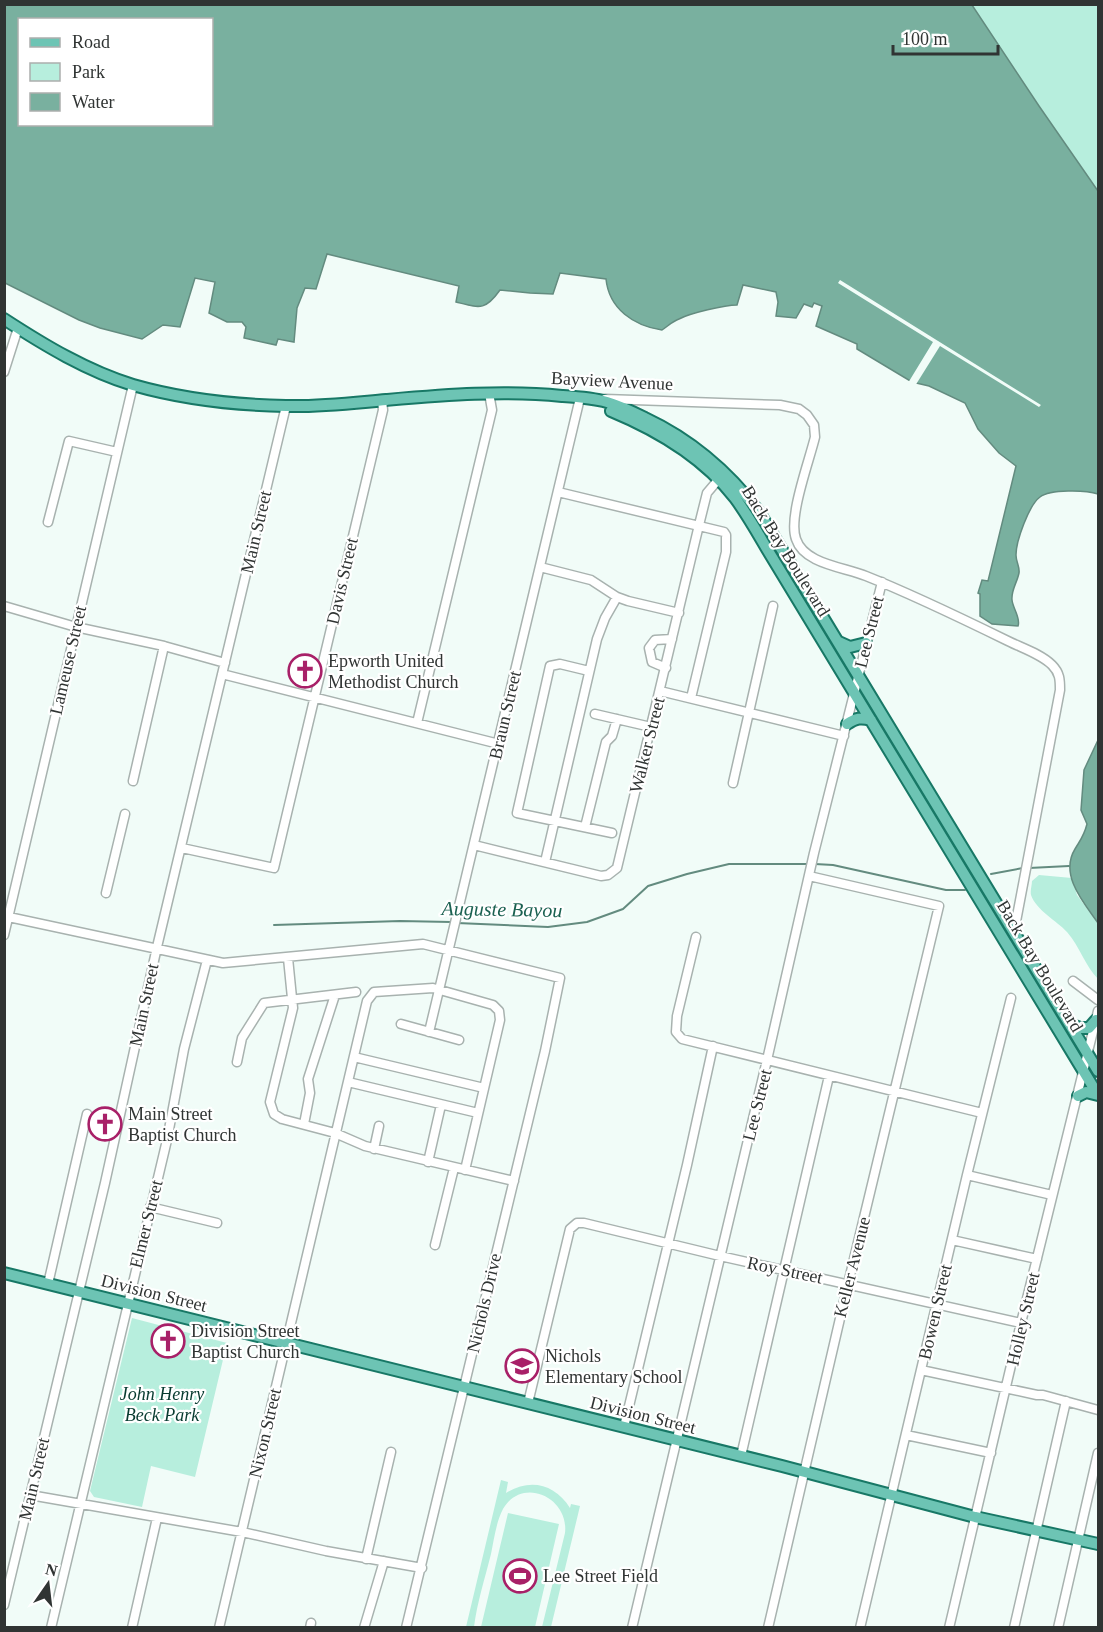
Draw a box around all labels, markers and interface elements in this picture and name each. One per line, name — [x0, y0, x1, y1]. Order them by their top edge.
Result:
legend — [18, 18, 213, 126]
scale bar — [893, 18, 998, 56]
text: 100 m — [902, 29, 948, 49]
text: Road — [72, 32, 110, 52]
text: Park — [72, 62, 105, 82]
text: Water — [72, 92, 115, 112]
street label: Bayview Avenue — [550, 368, 674, 394]
street label: Back Bay Boulevard — [738, 482, 834, 620]
street label: Main Street — [237, 489, 275, 575]
street label: Davis Street — [322, 536, 362, 626]
street label: Lee Street — [850, 594, 888, 670]
street label: Lameuse Street — [46, 603, 90, 717]
place label: Epworth United Methodist Church — [328, 651, 459, 692]
church icon: Epworth United Methodist Church — [287, 653, 323, 689]
street label: Braun Street — [485, 669, 525, 761]
street label: Walker Street — [625, 695, 669, 795]
water label: Auguste Bayou — [440, 897, 562, 922]
street label: Back Bay Boulevard — [993, 897, 1087, 1035]
street label: Main Street — [125, 962, 163, 1048]
street label: Lee Street — [738, 1067, 776, 1143]
place label: Main Street Baptist Church — [128, 1104, 237, 1145]
church icon: Main Street Baptist Church — [87, 1106, 123, 1142]
street label: Elmer Street — [125, 1178, 167, 1270]
street label: Keller Avenue — [830, 1215, 874, 1319]
street label: Nichols Drive — [463, 1251, 505, 1355]
street label: Roy Street — [746, 1252, 824, 1288]
street label: Bowen Street — [914, 1262, 956, 1362]
street label: Division Street — [99, 1270, 209, 1316]
street label: Holley Street — [1003, 1270, 1043, 1368]
place label: Division Street Baptist Church — [191, 1321, 300, 1362]
church icon: Division Street Baptist Church — [150, 1323, 186, 1359]
place label: Nichols Elementary School — [545, 1346, 682, 1387]
school or university icon: Nichols Elementary School — [504, 1348, 540, 1384]
park label: John Henry Beck Park — [120, 1384, 204, 1425]
street label: Nixon Street — [245, 1386, 285, 1480]
street label: Division Street — [588, 1392, 698, 1438]
street label: Main Street — [15, 1436, 53, 1522]
north arrow — [18, 1554, 78, 1614]
sports icon: Lee Street Field — [502, 1558, 538, 1594]
text: N — [44, 1560, 60, 1580]
place label: Lee Street Field — [543, 1566, 658, 1586]

